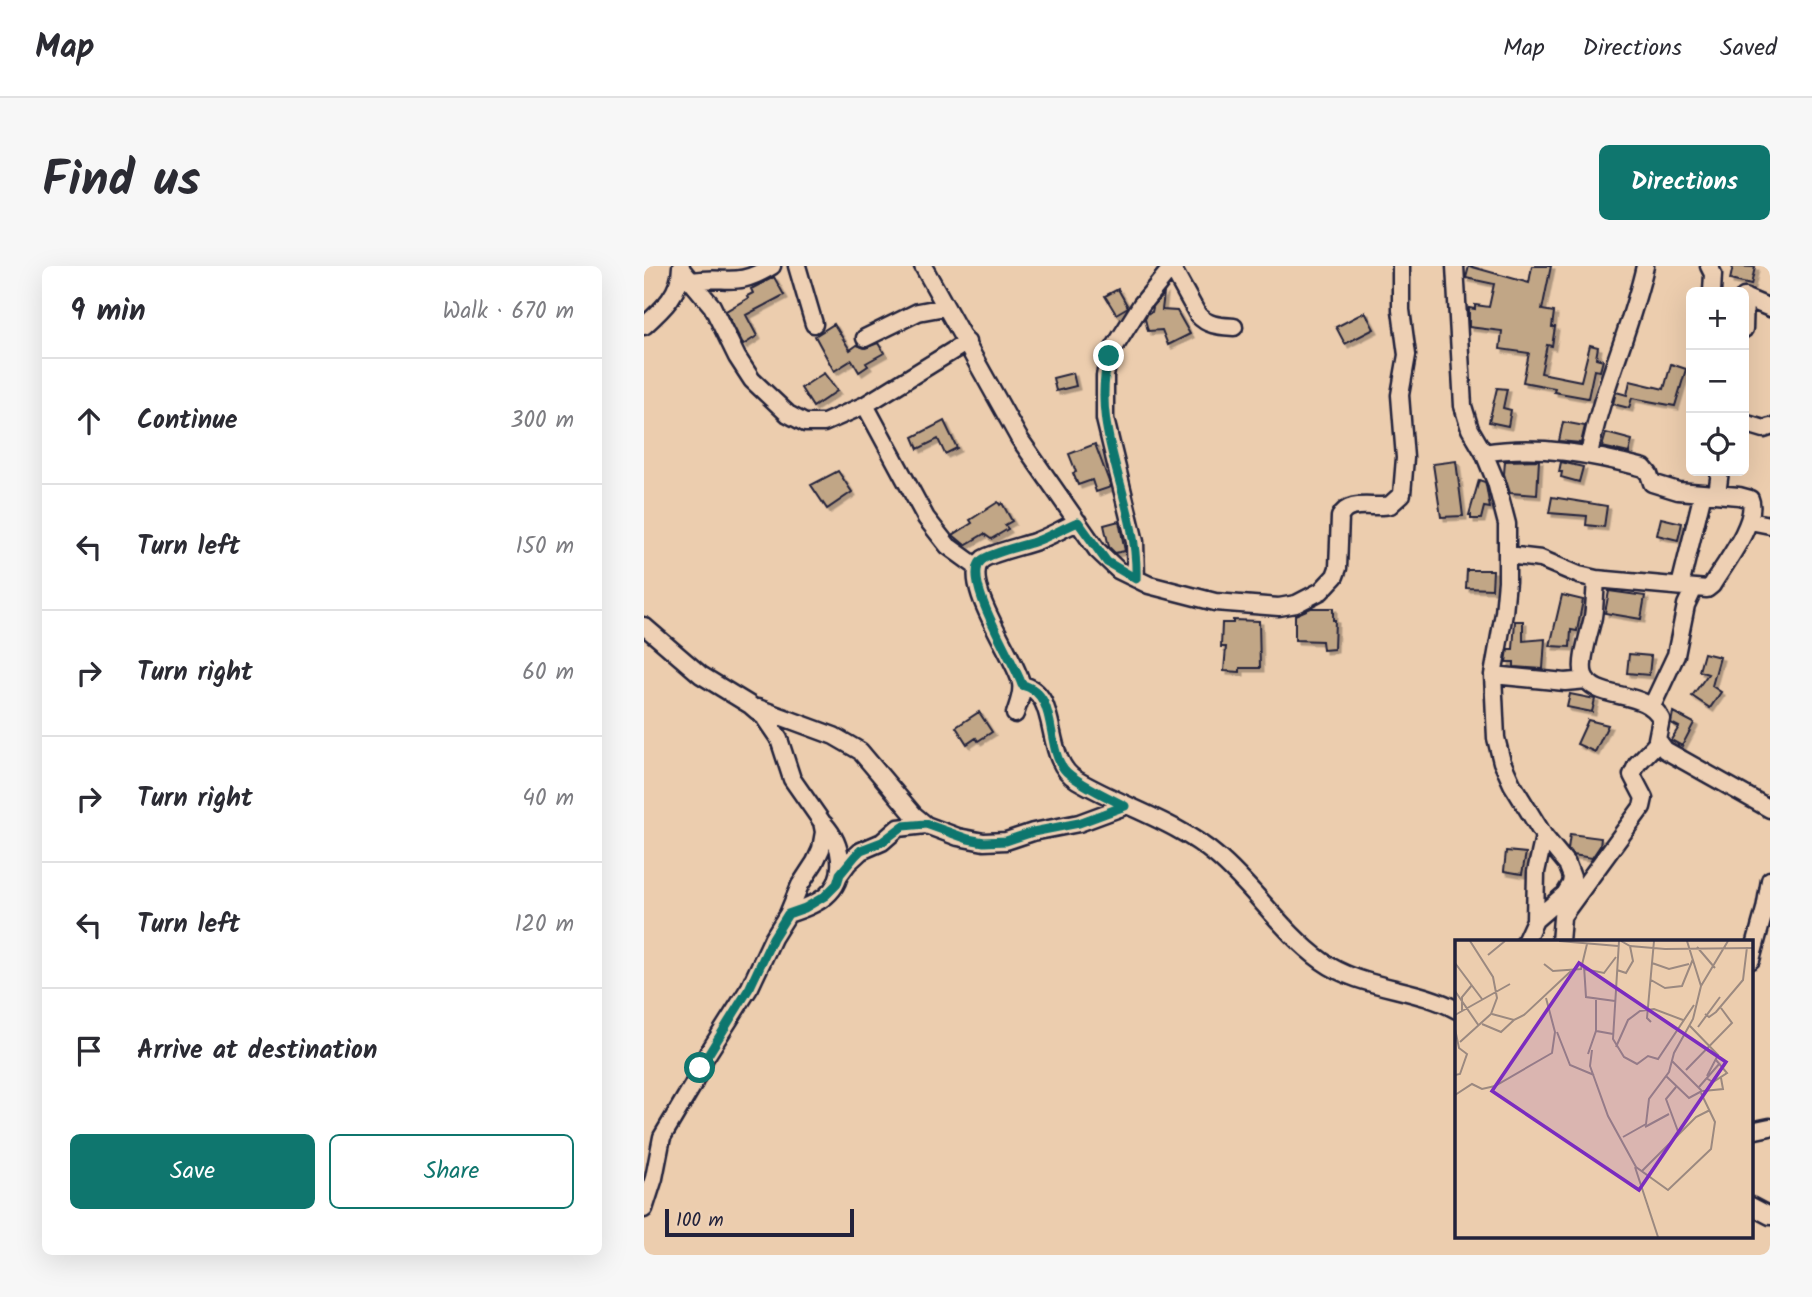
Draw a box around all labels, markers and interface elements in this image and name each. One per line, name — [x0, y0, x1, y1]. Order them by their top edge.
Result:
text: Map — [35, 22, 95, 75]
text: Map — [1503, 29, 1545, 68]
text: Directions — [1583, 29, 1682, 68]
text: Saved — [1720, 29, 1777, 68]
text: Find us — [42, 143, 200, 221]
button: Directions — [1599, 145, 1770, 220]
map controls — [1686, 287, 1749, 476]
button: + — [1686, 287, 1749, 350]
text: 9 min — [70, 288, 146, 336]
text: Walk · 670 m — [442, 294, 574, 330]
route end — [1093, 340, 1124, 371]
button: − — [1686, 350, 1749, 413]
text: Continue — [137, 400, 238, 442]
icon: ahead — [70, 402, 108, 440]
text: 300 m — [510, 403, 574, 439]
button: locate — [1686, 413, 1749, 476]
text: Turn left — [137, 526, 240, 568]
icon: left — [70, 528, 108, 566]
text: 150 m — [515, 529, 574, 565]
text: Turn right — [137, 652, 253, 694]
icon: right — [70, 654, 108, 692]
text: 60 m — [522, 655, 574, 691]
text: Turn right — [137, 778, 253, 820]
icon: right — [70, 780, 108, 818]
text: 40 m — [522, 781, 574, 817]
text: Turn left — [137, 904, 240, 946]
icon: left — [70, 906, 108, 944]
text: 120 m — [514, 907, 574, 943]
inset map — [1455, 940, 1752, 1238]
text: Arrive at destination — [137, 1030, 377, 1072]
icon: arrive — [70, 1032, 108, 1070]
route start — [684, 1052, 715, 1083]
button: Save — [70, 1134, 315, 1209]
button: Share — [329, 1134, 574, 1209]
scale bar — [665, 1206, 854, 1238]
text: 100 m — [676, 1206, 724, 1236]

